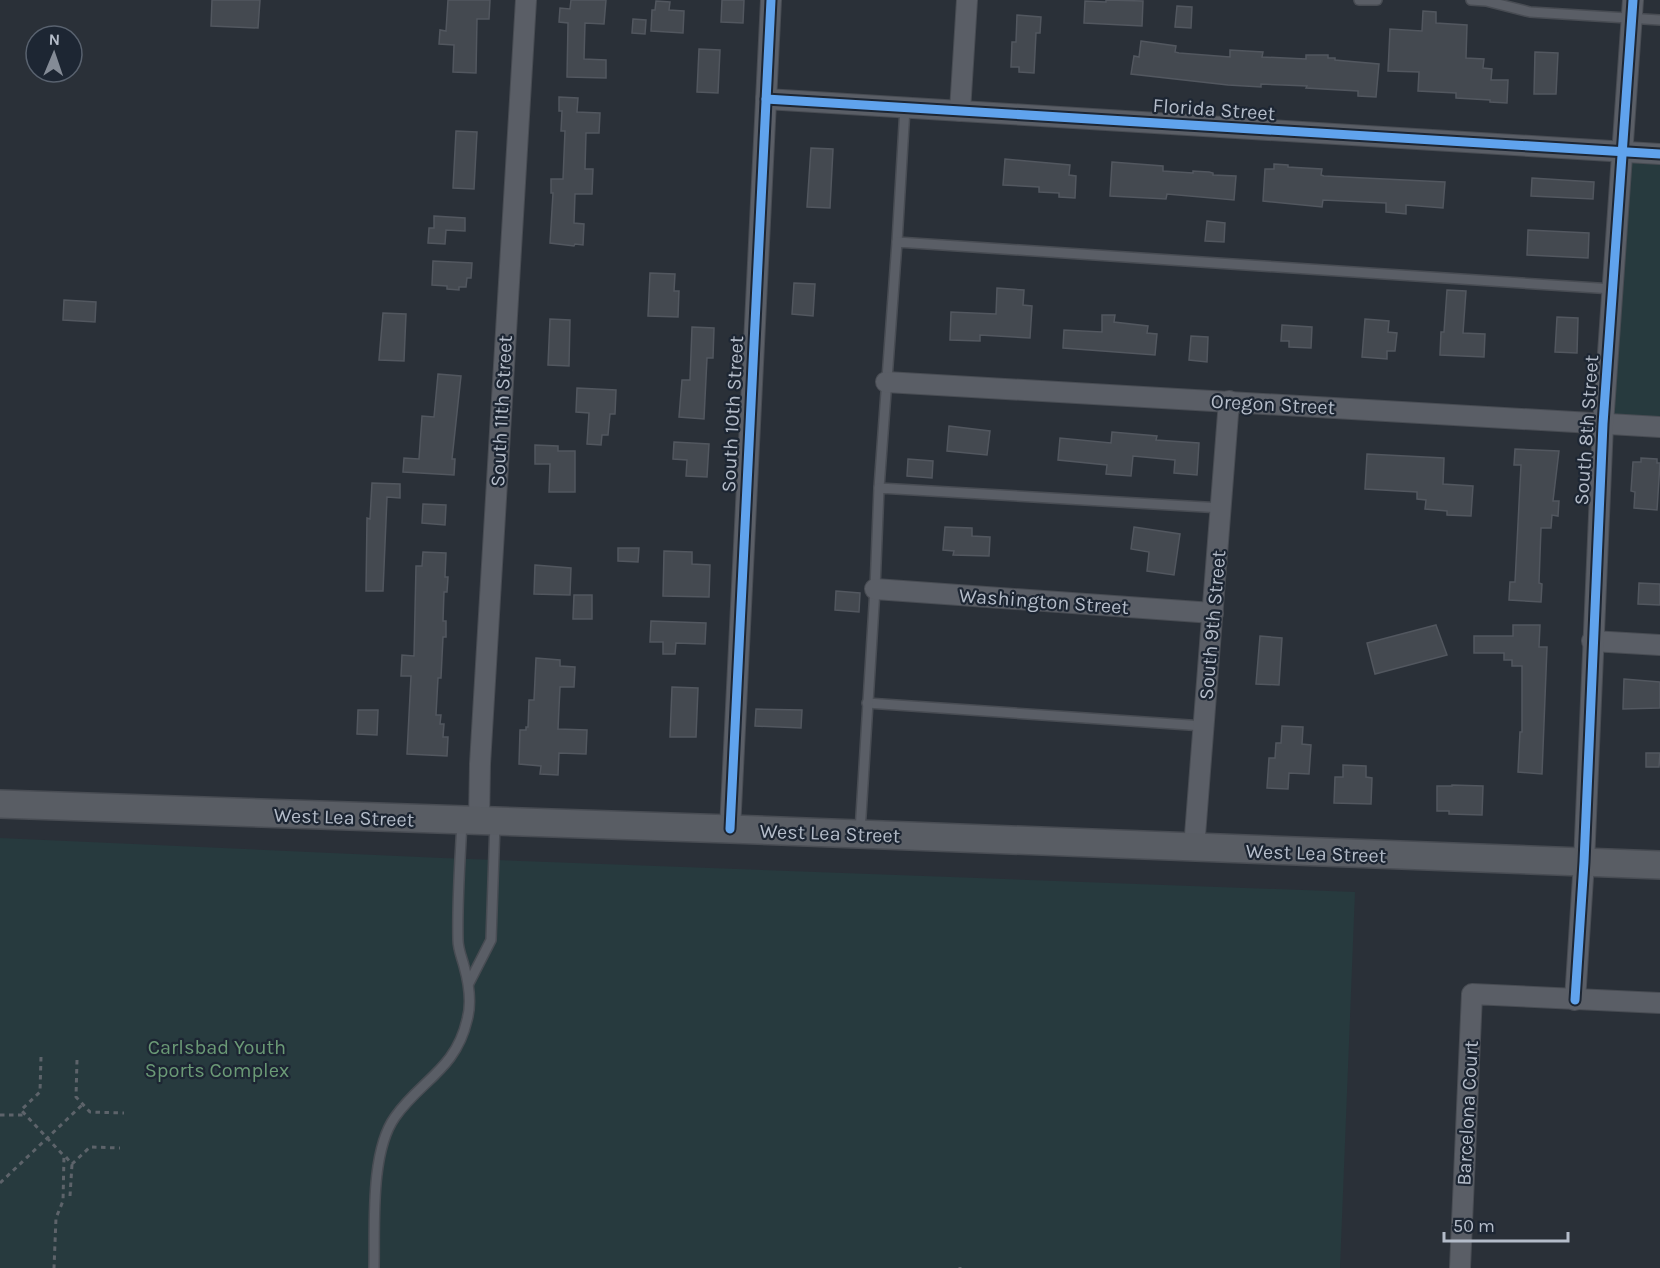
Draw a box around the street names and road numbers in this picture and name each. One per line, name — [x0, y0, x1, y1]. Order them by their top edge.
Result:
street label: Florida Street — [1152, 94, 1276, 125]
street label: South 11th Street — [486, 334, 517, 487]
street label: South 10th Street — [717, 334, 748, 493]
street label: South 8th Street — [1570, 353, 1603, 506]
street label: Oregon Street — [1210, 390, 1336, 419]
street label: South 9th Street — [1194, 549, 1231, 701]
street label: Washington Street — [958, 584, 1130, 619]
street label: West Lea Street — [273, 804, 415, 831]
street label: West Lea Street — [759, 820, 901, 847]
street label: West Lea Street — [1245, 840, 1387, 867]
street label: Barcelona Court — [1452, 1039, 1483, 1186]

